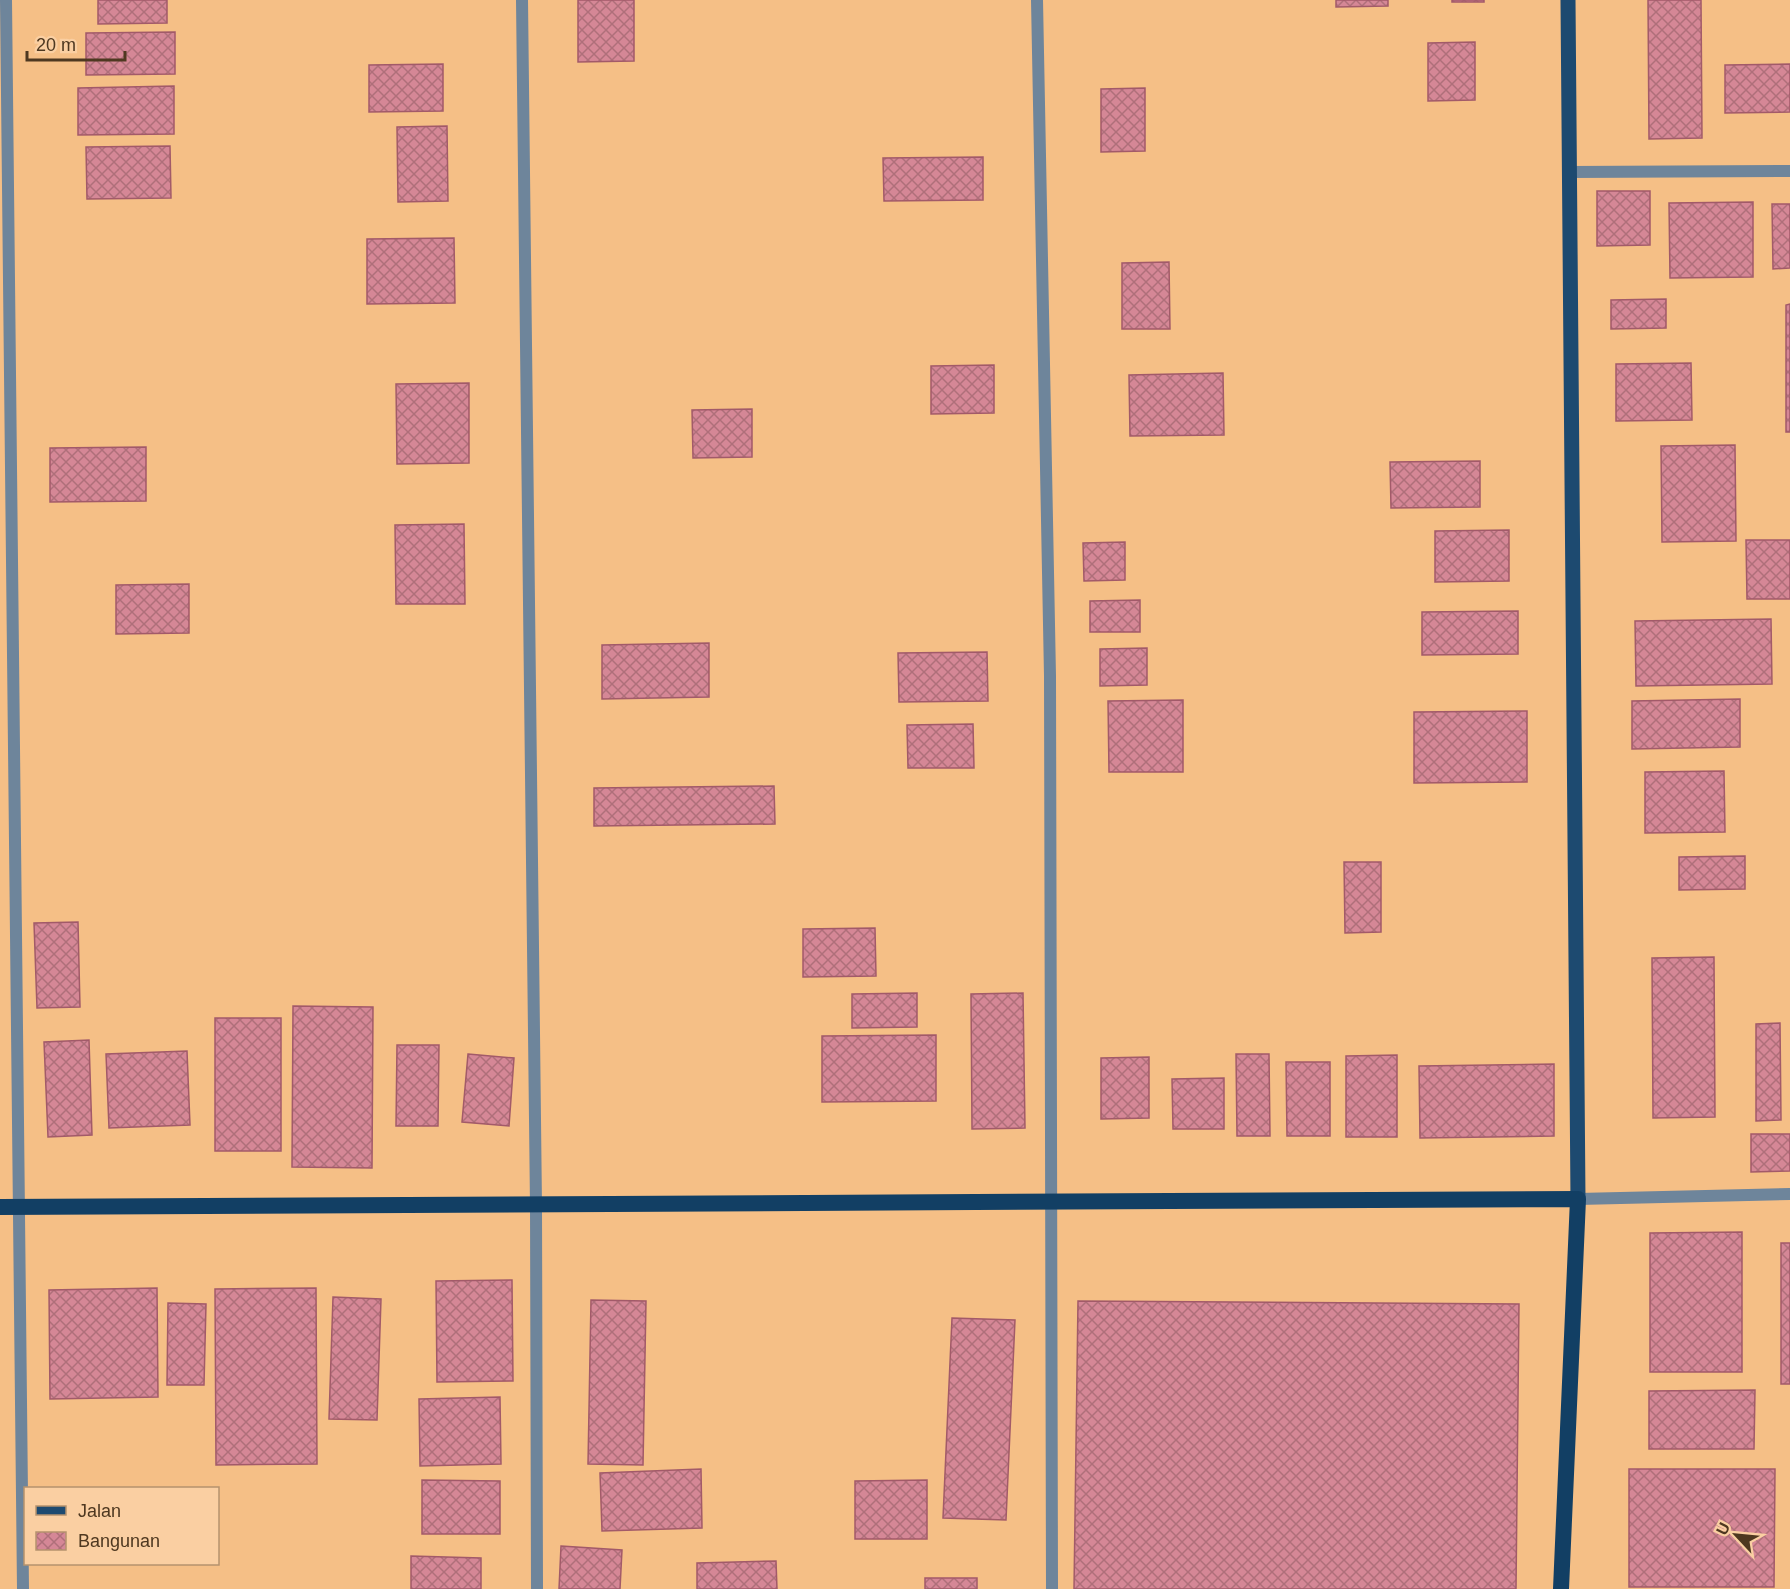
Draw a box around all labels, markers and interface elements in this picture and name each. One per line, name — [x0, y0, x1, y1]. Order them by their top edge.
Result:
scale bar — [27, 24, 124, 62]
text: 20 m — [36, 35, 76, 55]
legend — [24, 1487, 219, 1565]
text: Jalan — [78, 1501, 121, 1521]
north arrow — [1706, 1505, 1766, 1565]
text: U — [1713, 1520, 1733, 1538]
text: Bangunan — [78, 1531, 160, 1551]

